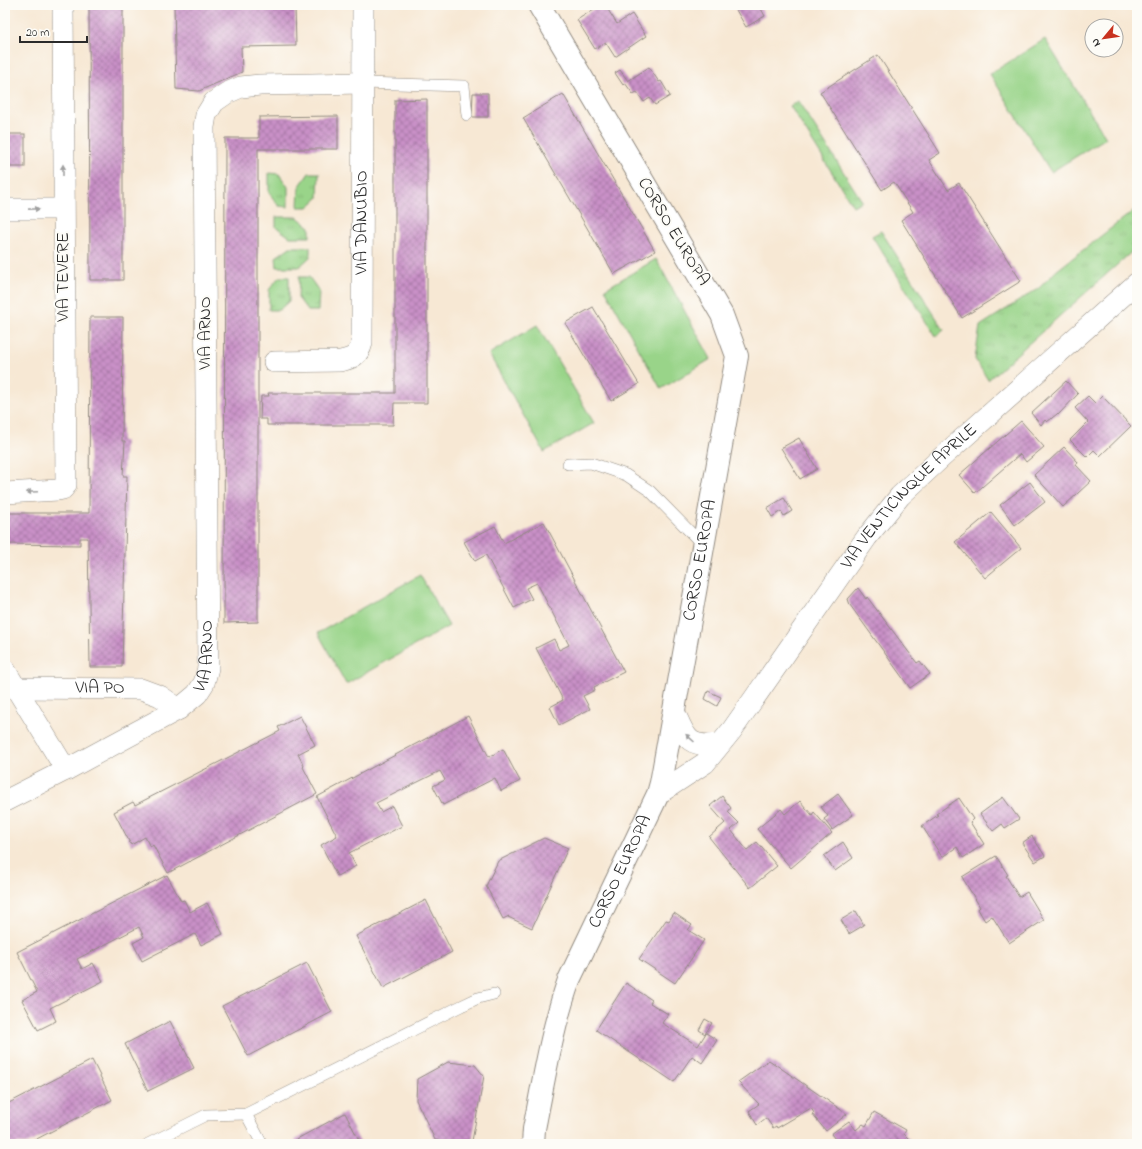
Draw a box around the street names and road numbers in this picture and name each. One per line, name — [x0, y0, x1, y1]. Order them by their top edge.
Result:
street label: VIA DANUBIO — [349, 170, 376, 276]
street label: CORSO EUROPA — [630, 173, 716, 291]
street label: VIA TEVERE — [51, 232, 77, 323]
street label: VIA ARNO — [193, 296, 219, 371]
street label: VIA VENTICINQUE APRILE — [834, 418, 984, 576]
street label: CORSO EUROPA — [677, 498, 724, 623]
street label: VIA ARNO — [187, 620, 221, 699]
street label: VIA PO — [74, 675, 125, 702]
street label: CORSO EUROPA — [582, 811, 659, 933]

